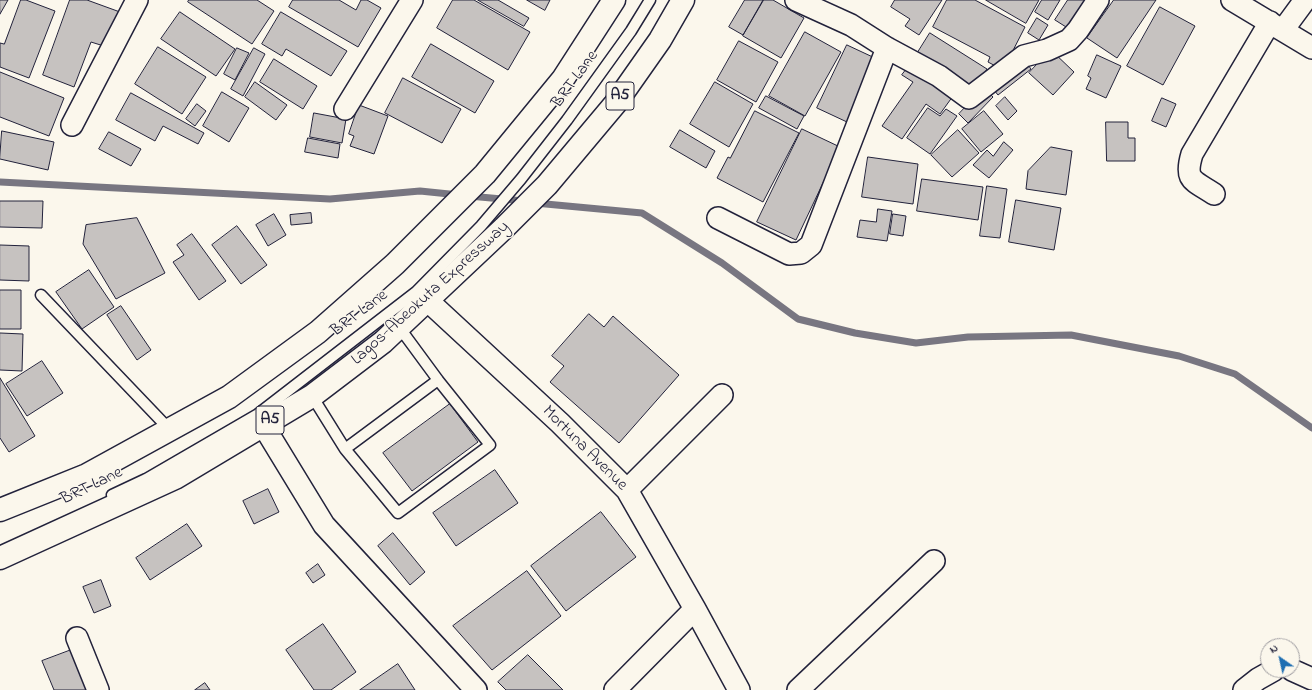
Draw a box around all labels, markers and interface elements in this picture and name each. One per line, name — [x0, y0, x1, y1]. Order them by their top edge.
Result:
street label: BRT Lane — [548, 47, 604, 113]
road number: A5 — [606, 82, 634, 110]
street label: Lagos-Abeokuta Expressway — [348, 218, 514, 370]
street label: BRT Lane — [327, 286, 393, 342]
street label: Mortuna Avenue — [537, 402, 631, 496]
road number: A5 — [256, 406, 284, 434]
street label: BRT Lane — [58, 463, 126, 511]
north arrow — [1260, 638, 1300, 678]
text: N — [1266, 640, 1281, 658]

